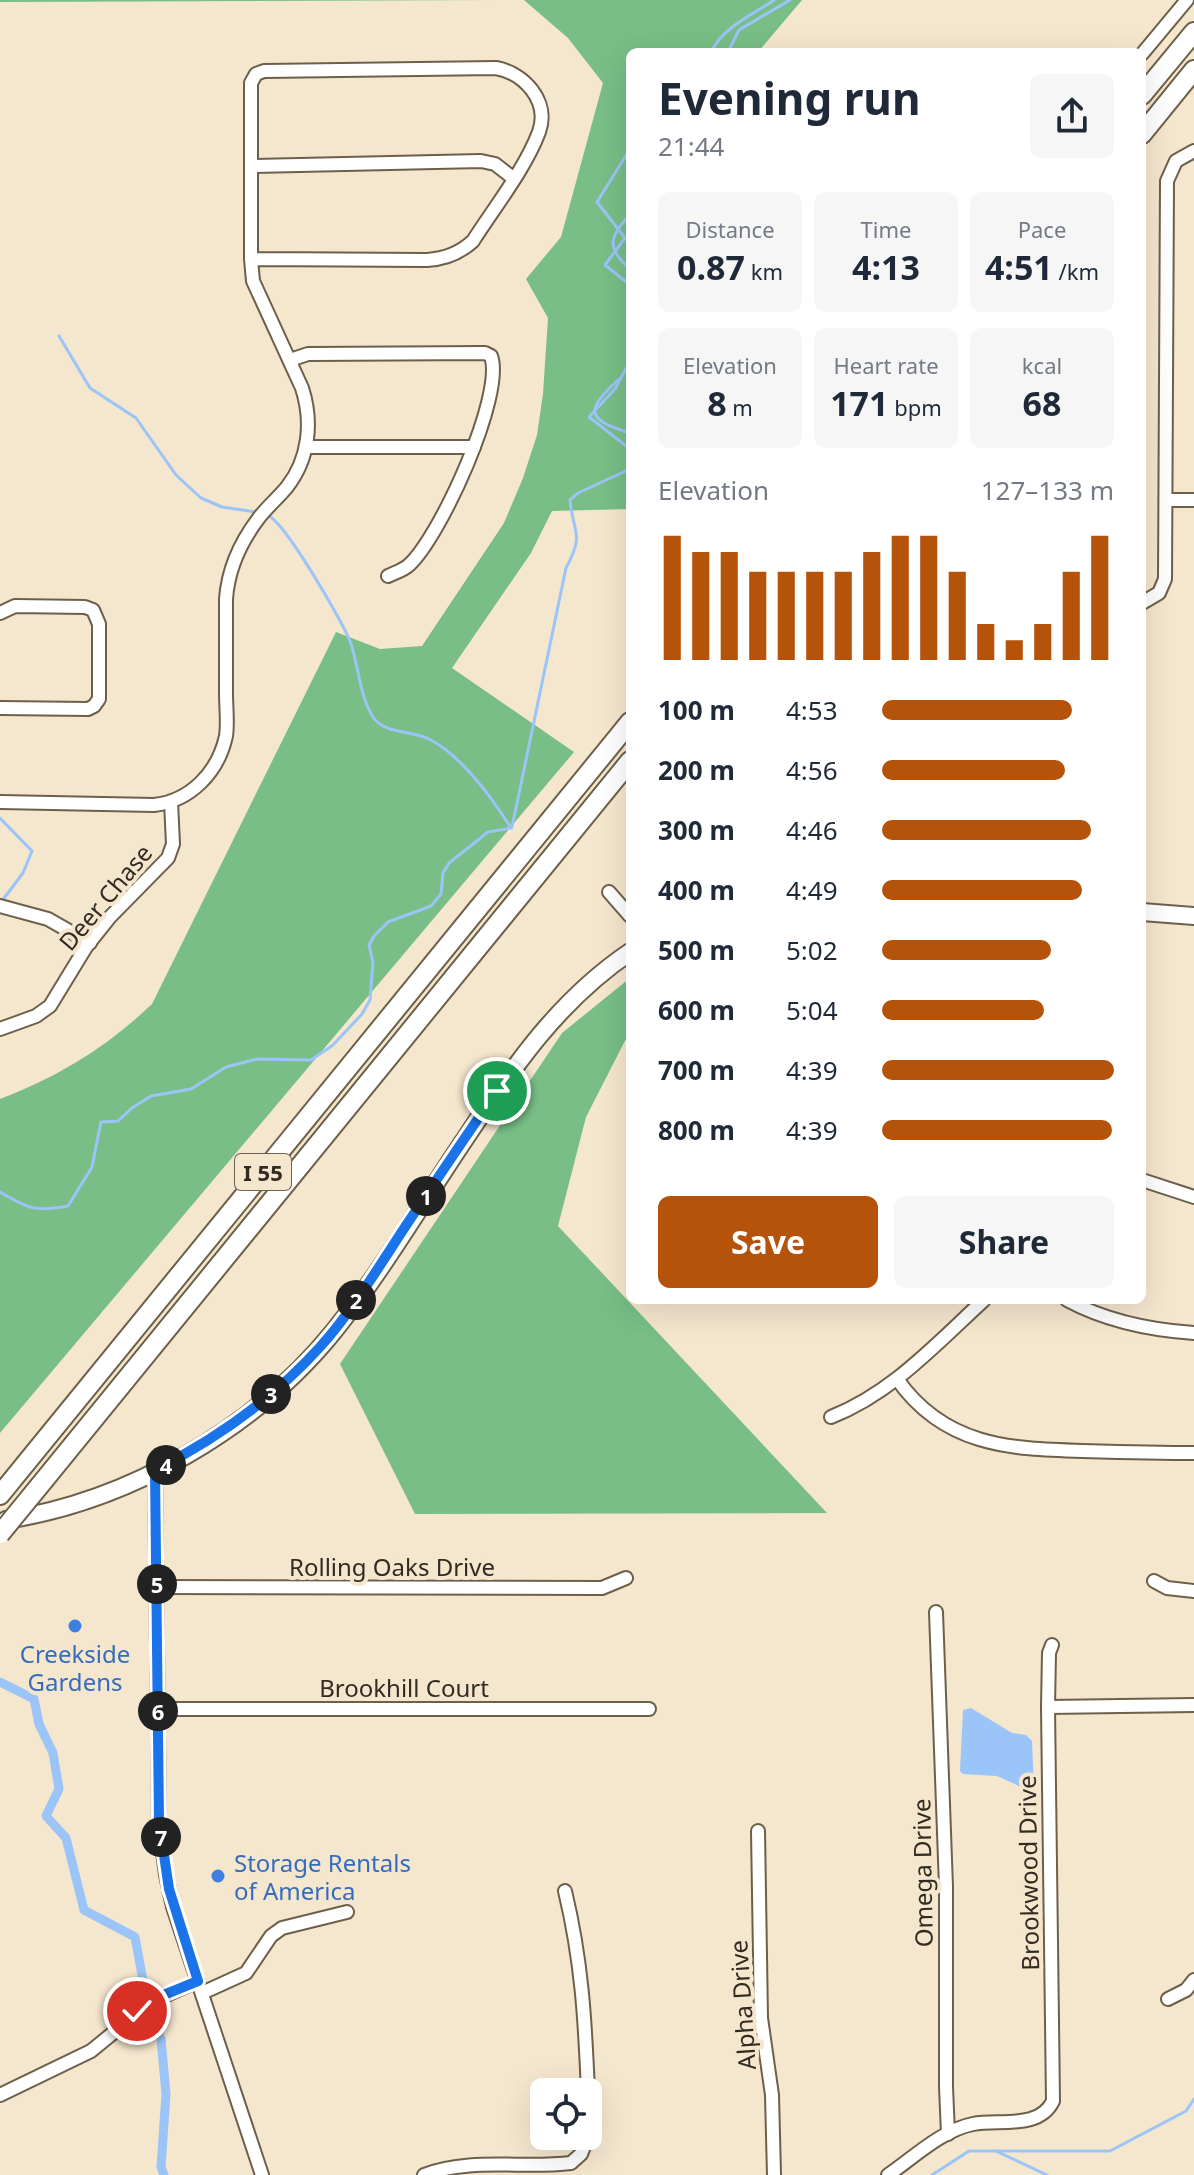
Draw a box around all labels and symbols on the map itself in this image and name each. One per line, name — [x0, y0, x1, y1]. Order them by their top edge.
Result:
street label: Deer Chase — [51, 837, 159, 957]
pin — [463, 1057, 531, 1125]
road number: I 55 — [235, 1154, 291, 1190]
pin: 1 — [406, 1176, 446, 1216]
pin: 2 — [336, 1280, 376, 1320]
pin: 3 — [251, 1374, 291, 1414]
pin: 4 — [146, 1445, 186, 1485]
street label: Rolling Oaks Drive — [289, 1550, 495, 1583]
pin: 5 — [137, 1564, 177, 1604]
marker: Creekside Gardens — [66, 1617, 84, 1635]
place label: Creekside Gardens — [20, 1637, 130, 1698]
street label: Brookhill Court — [319, 1671, 489, 1704]
pin: 6 — [138, 1691, 178, 1731]
street label: Brookwood Drive — [1010, 1775, 1046, 1971]
street label: Omega Drive — [904, 1798, 940, 1948]
pin: 7 — [141, 1817, 181, 1857]
place label: Storage Rentals of America — [234, 1846, 411, 1907]
marker: Storage Rentals of America — [209, 1867, 227, 1885]
street label: Alpha Drive — [721, 1939, 763, 2071]
pin — [103, 1977, 171, 2045]

